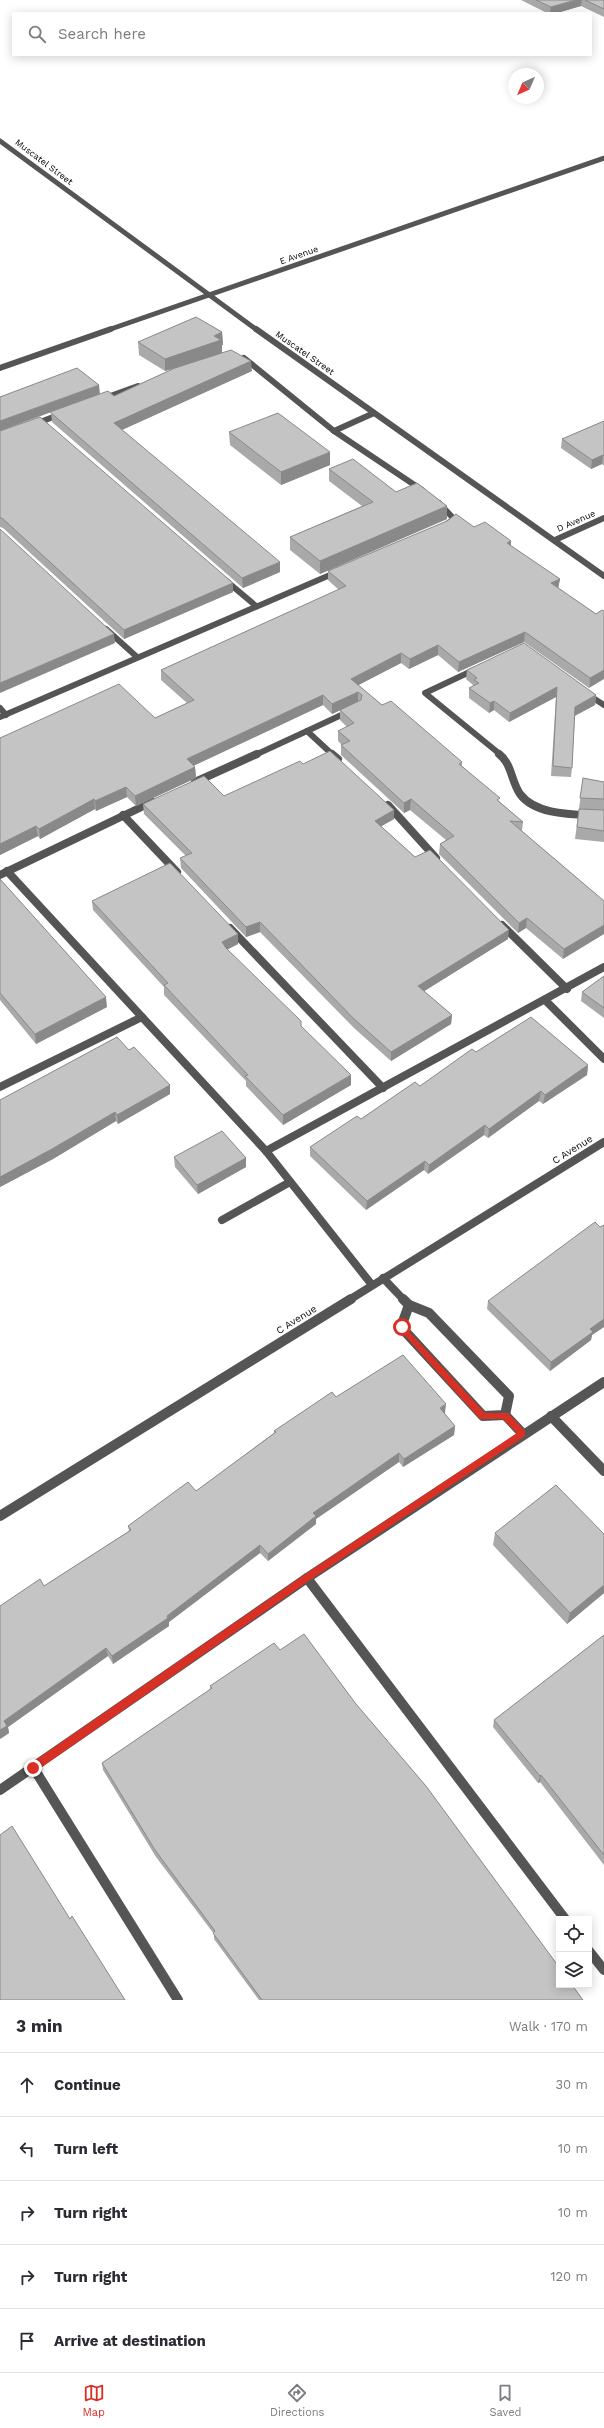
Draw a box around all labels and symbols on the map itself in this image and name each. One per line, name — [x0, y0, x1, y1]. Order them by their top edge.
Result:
north arrow — [508, 68, 544, 104]
street label: Muscatel Street — [13, 137, 75, 187]
street label: E Avenue — [278, 244, 320, 266]
street label: Muscatel Street — [274, 329, 336, 377]
street label: D Avenue — [555, 508, 597, 534]
street label: C Avenue — [550, 1133, 595, 1166]
street label: C Avenue — [274, 1303, 319, 1336]
route start — [393, 1318, 411, 1336]
route end — [24, 1759, 42, 1777]

